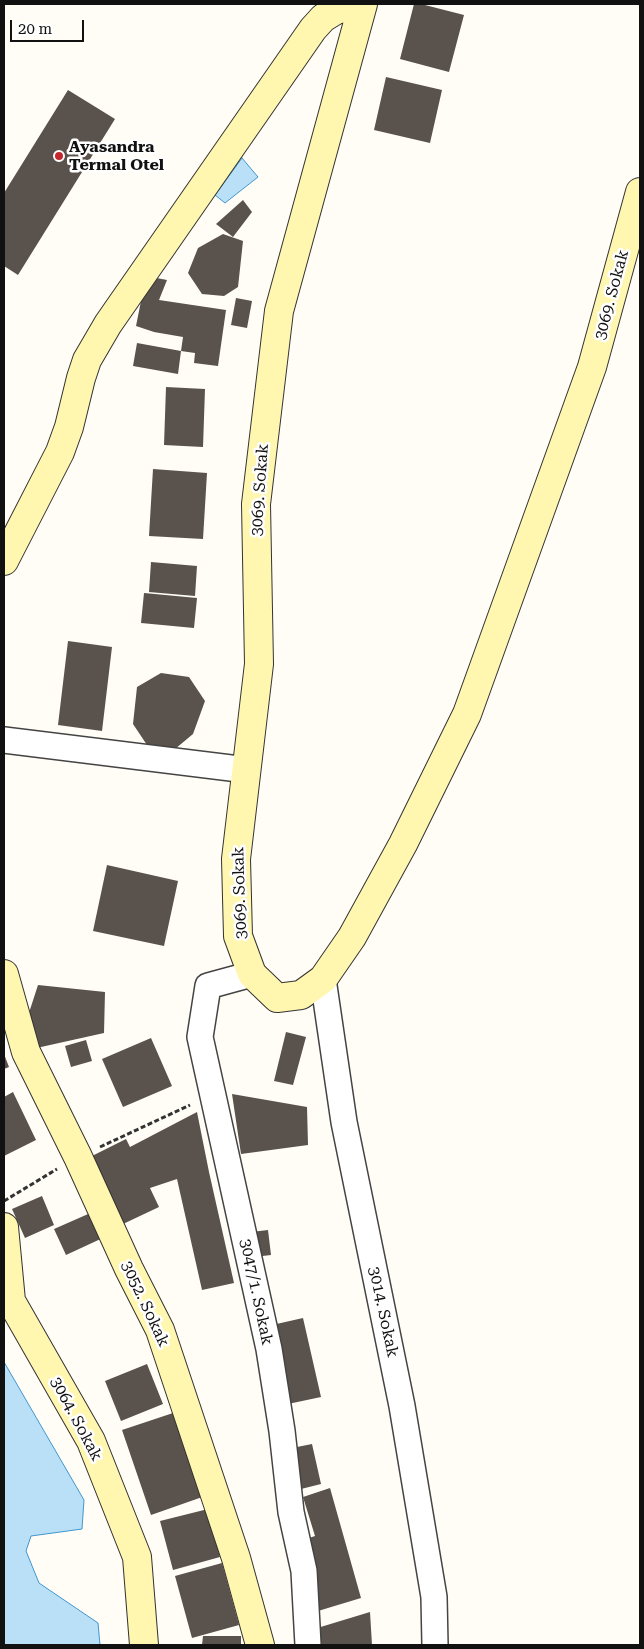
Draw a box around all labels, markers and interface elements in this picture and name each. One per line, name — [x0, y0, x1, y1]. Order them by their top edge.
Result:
scale bar — [12, 10, 86, 42]
text: 20 m — [18, 20, 52, 38]
place label: Ayasandra Termal Otel — [69, 137, 164, 175]
marker: Ayasandra Termal Otel — [53, 150, 65, 162]
street label: 3069. Sokak — [591, 248, 633, 342]
street label: 3069. Sokak — [247, 443, 273, 537]
street label: 3069. Sokak — [229, 846, 251, 940]
street label: 3047/1. Sokak — [235, 1237, 277, 1347]
street label: 3052. Sokak — [117, 1258, 173, 1350]
street label: 3014. Sokak — [364, 1265, 402, 1359]
street label: 3064. Sokak — [46, 1374, 106, 1464]

